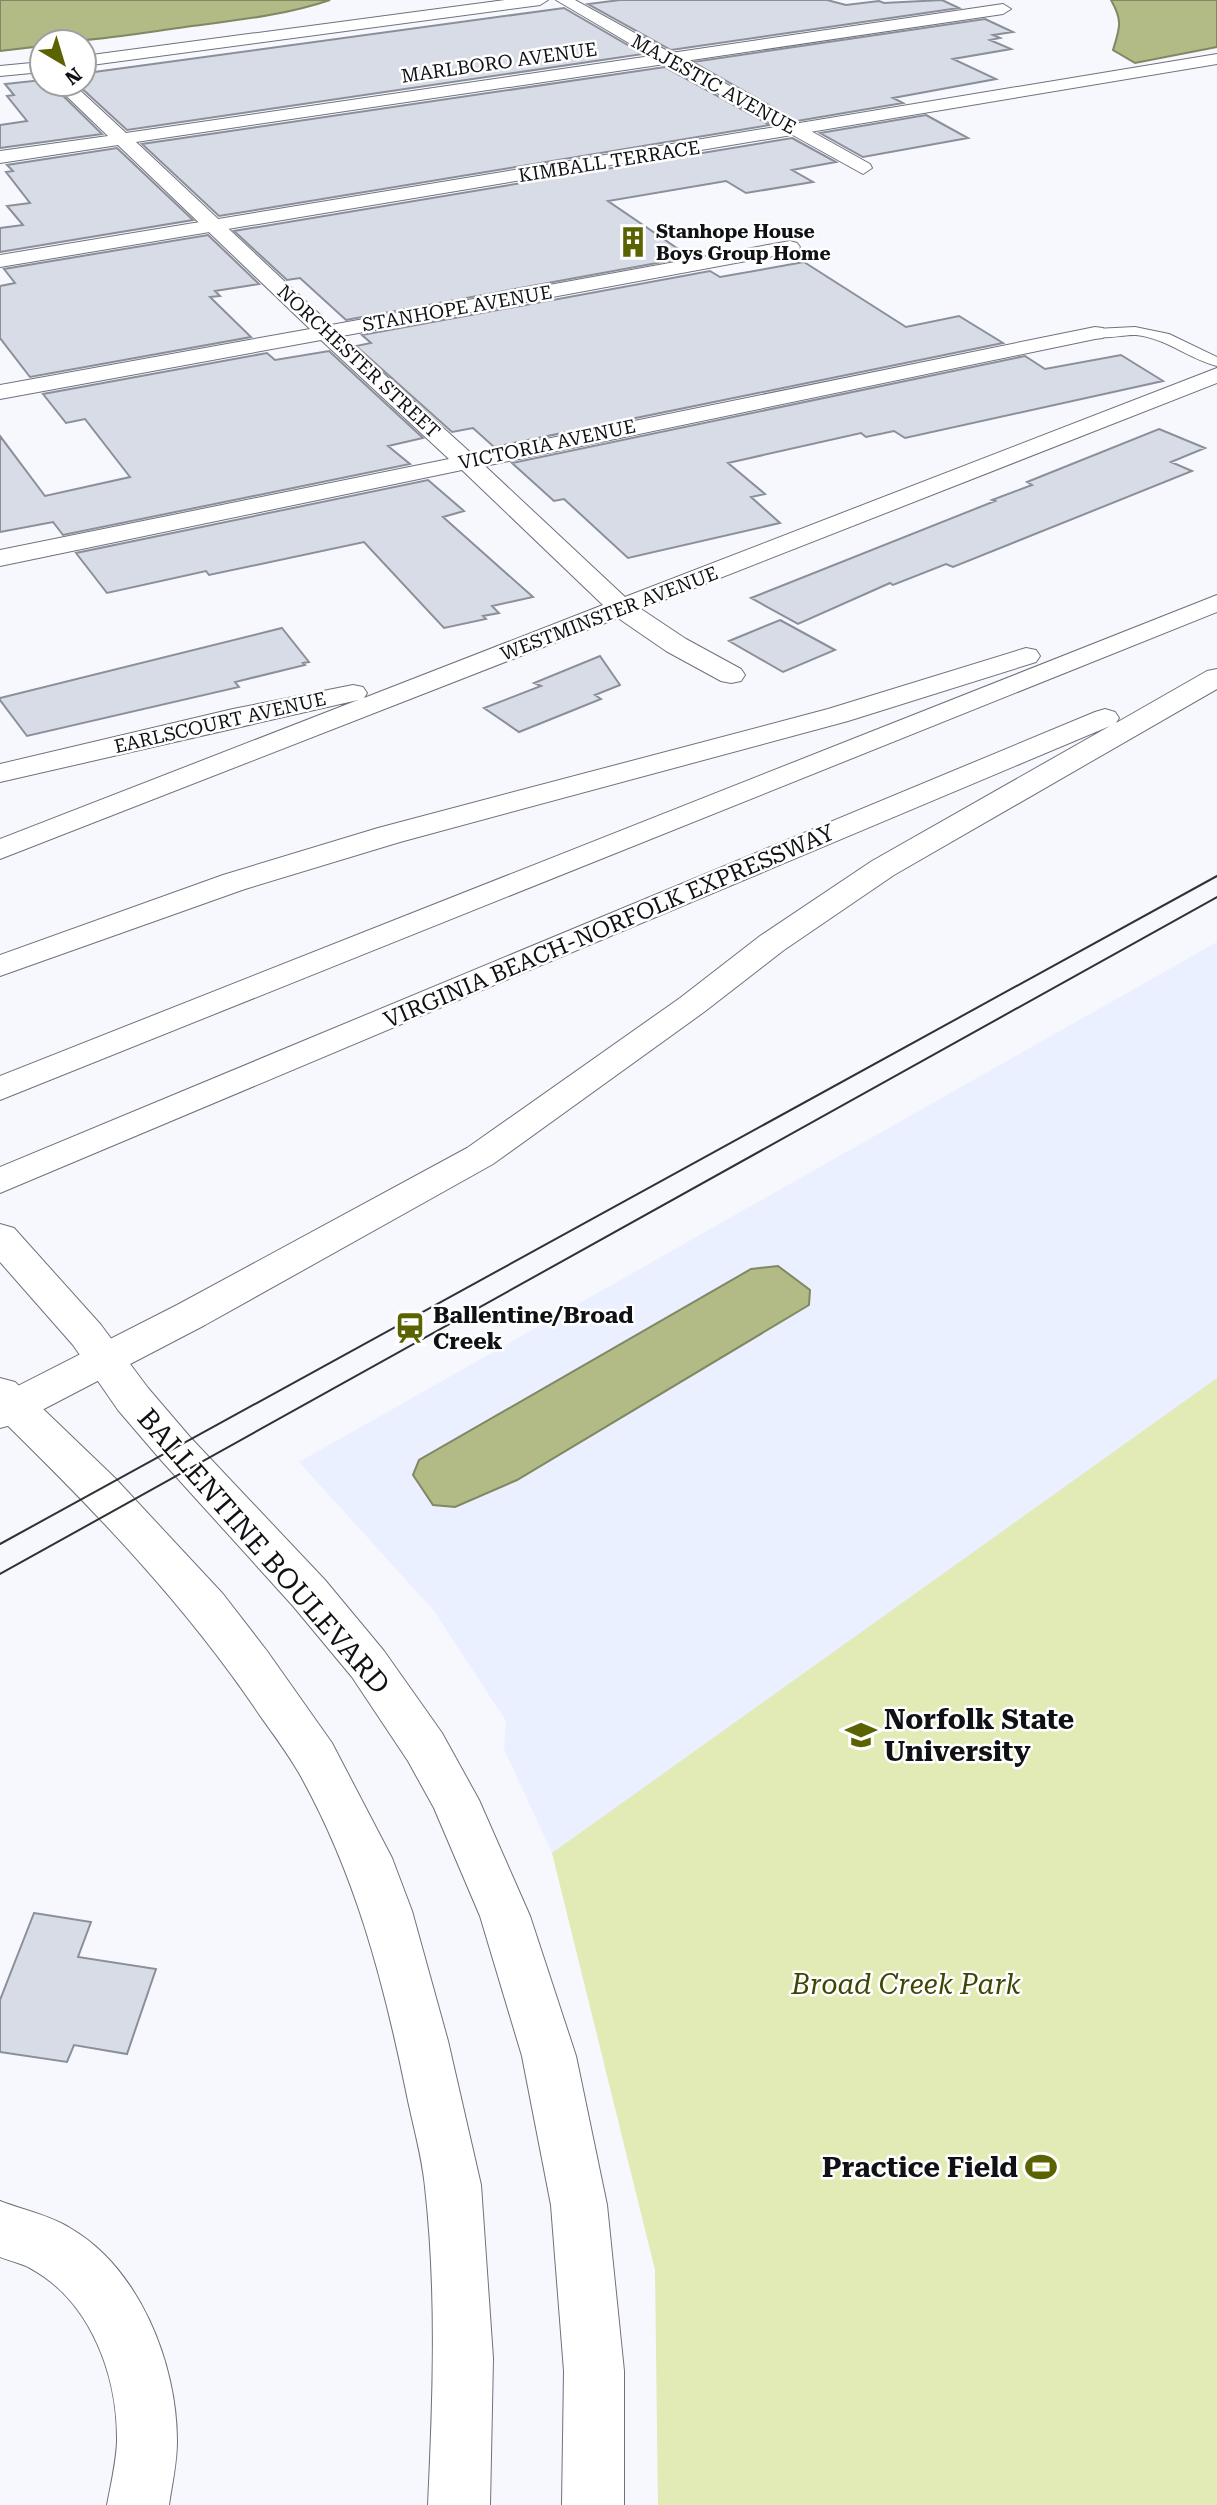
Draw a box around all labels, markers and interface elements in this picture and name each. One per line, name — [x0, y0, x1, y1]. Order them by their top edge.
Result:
north arrow — [28, 28, 98, 98]
street label: MAJESTIC AVENUE — [627, 30, 800, 139]
street label: MARLBORO AVENUE — [400, 37, 598, 88]
text: N — [60, 62, 86, 90]
street label: KIMBALL TERRACE — [517, 136, 701, 187]
place label: Stanhope House Boys Group Home — [656, 220, 831, 265]
building icon: Stanhope House Boys Group Home — [616, 225, 650, 259]
street label: NORCHESTER STREET — [273, 280, 445, 443]
street label: STANHOPE AVENUE — [360, 280, 554, 337]
street label: VICTORIA AVENUE — [456, 414, 638, 474]
street label: WESTMINSTER AVENUE — [497, 561, 721, 666]
street label: EARLSCOURT AVENUE — [112, 687, 328, 758]
street label: VIRGINIA BEACH-NORFOLK EXPRESSWAY — [380, 819, 839, 1034]
place label: Ballentine/Broad Creek — [433, 1302, 634, 1355]
station icon: Ballentine/Broad Creek — [393, 1311, 427, 1345]
street label: BALLENTINE BOULEVARD — [131, 1402, 396, 1701]
place label: Norfolk State University — [884, 1703, 1074, 1768]
school or university icon: Norfolk State University — [844, 1718, 878, 1752]
park label: Broad Creek Park — [790, 1968, 1022, 2001]
sports icon: Practice Field — [1024, 2150, 1058, 2184]
place label: Practice Field — [822, 2151, 1018, 2184]

